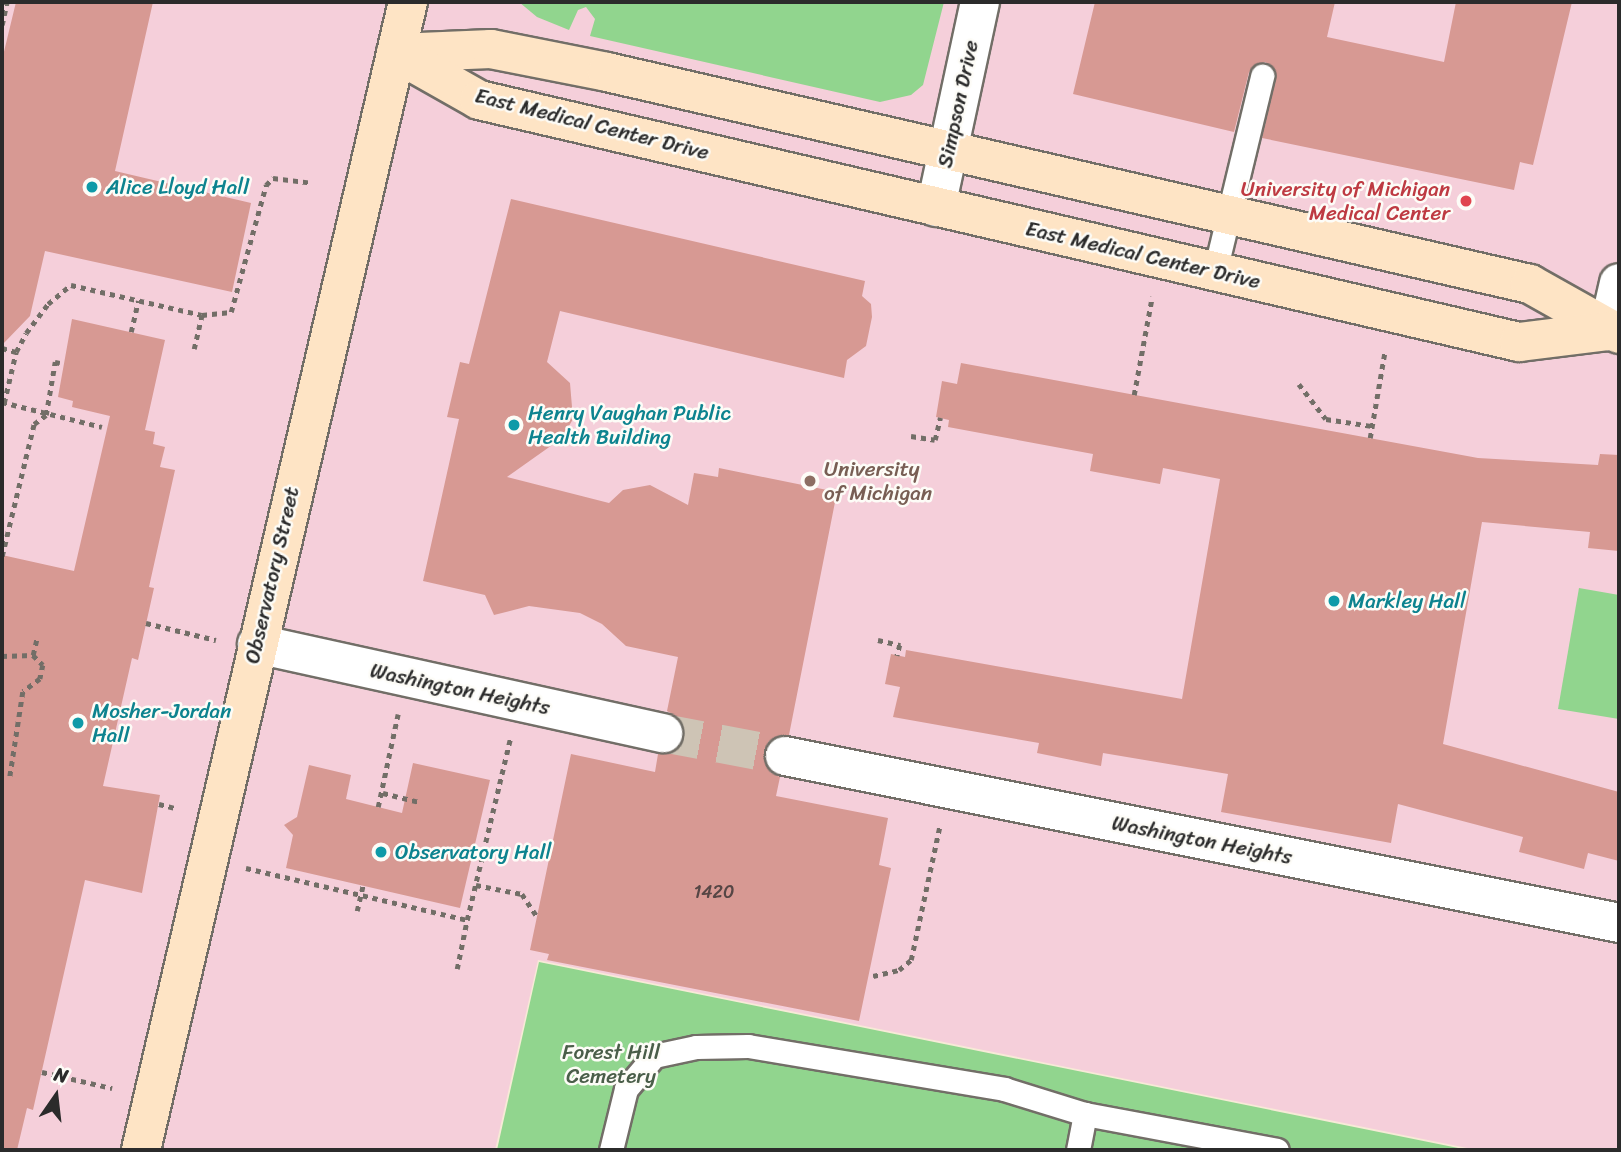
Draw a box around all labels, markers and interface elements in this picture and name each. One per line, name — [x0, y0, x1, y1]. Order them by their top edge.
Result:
street label: Simpson Drive — [932, 38, 984, 170]
street label: East Medical Center Drive — [472, 83, 712, 165]
place label: Alice Lloyd Hall — [106, 174, 249, 200]
place label: University of Michigan Medical Center — [1241, 176, 1450, 226]
marker: Alice Lloyd Hall — [84, 179, 100, 195]
marker: University of Michigan Medical Center — [1456, 191, 1476, 211]
street label: East Medical Center Drive — [1023, 216, 1263, 294]
place label: Henry Vaughan Public Health Building — [528, 400, 729, 450]
marker: Henry Vaughan Public Health Building — [506, 417, 522, 433]
place label: University of Michigan — [824, 456, 932, 506]
marker: University of Michigan — [802, 473, 818, 489]
street label: Observatory Street — [239, 484, 305, 666]
place label: Markley Hall — [1348, 588, 1466, 614]
marker: Markley Hall — [1326, 593, 1342, 609]
street label: Washington Heights — [368, 658, 552, 720]
place label: Mosher-Jordan Hall — [92, 698, 231, 748]
marker: Mosher-Jordan Hall — [70, 715, 86, 731]
street label: Washington Heights — [1110, 810, 1294, 870]
place label: Observatory Hall — [395, 839, 551, 865]
marker: Observatory Hall — [373, 844, 389, 860]
house number: 1420 — [694, 881, 734, 903]
park label: Forest Hill Cemetery — [562, 1039, 660, 1089]
text: N — [51, 1058, 72, 1093]
north arrow — [21, 1061, 91, 1131]

